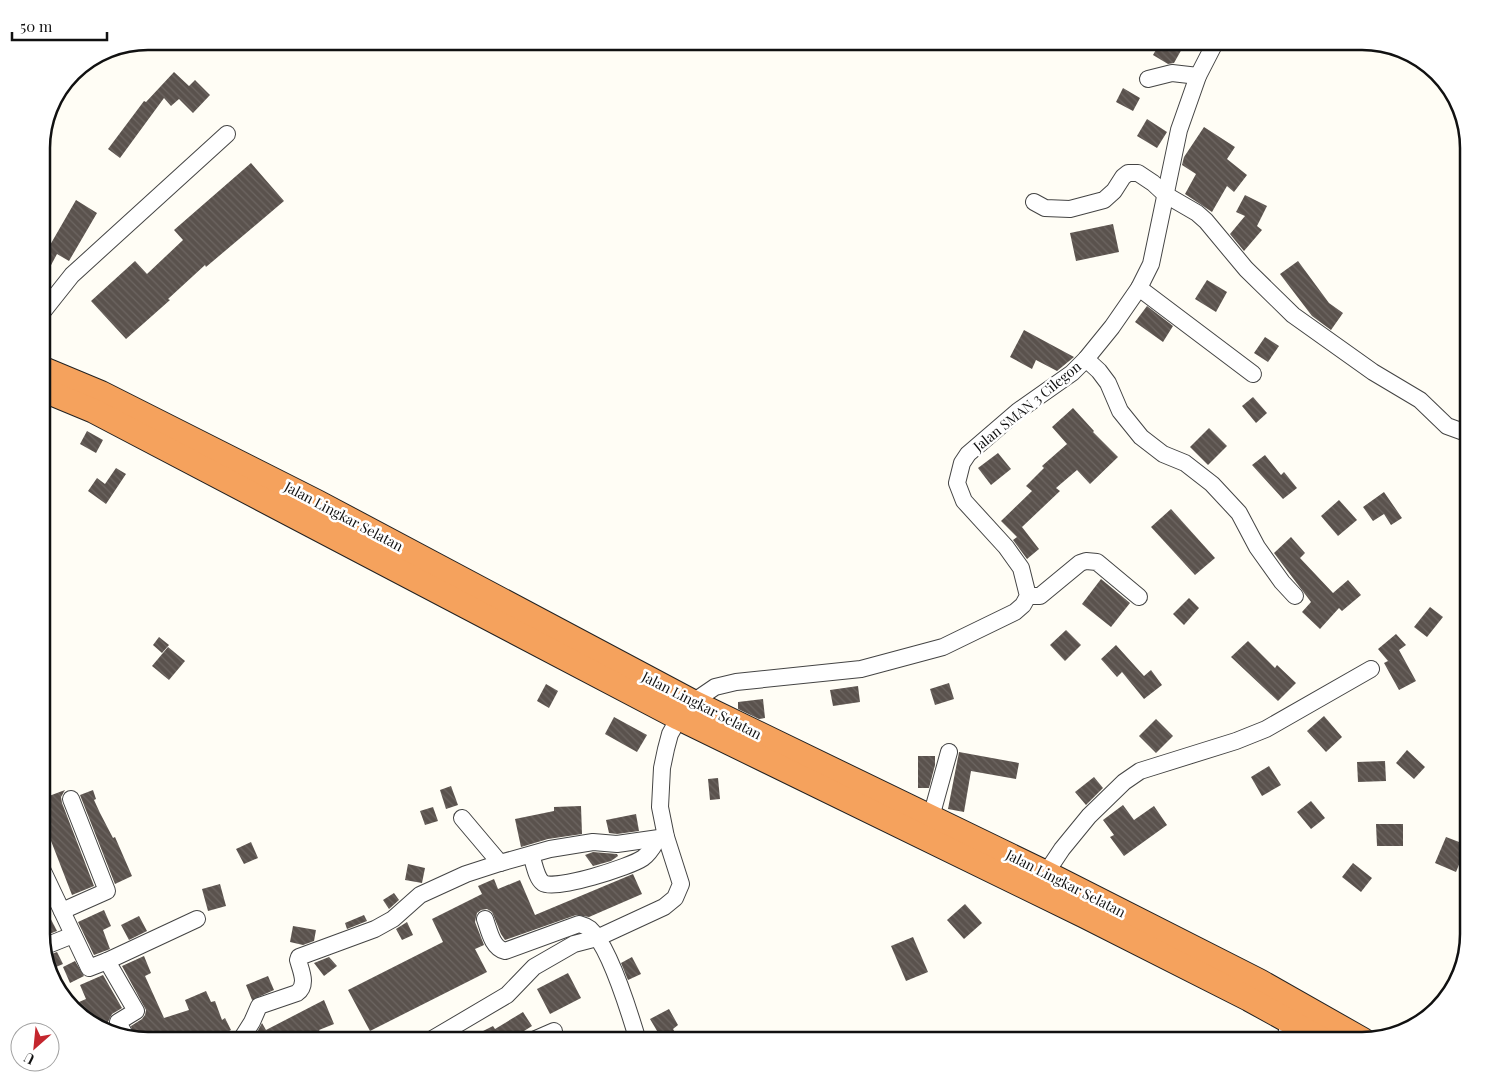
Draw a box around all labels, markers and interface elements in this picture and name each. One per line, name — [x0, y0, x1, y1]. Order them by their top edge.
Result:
scale bar — [12, 10, 108, 42]
text: 50 m — [20, 16, 53, 36]
street label: Jalan SMAN 3 Cilegon — [968, 356, 1085, 456]
street label: Jalan Lingkar Selatan — [280, 476, 407, 556]
street label: Jalan Lingkar Selatan — [638, 666, 766, 744]
street label: Jalan Lingkar Selatan — [1002, 844, 1130, 922]
north arrow — [10, 1022, 60, 1072]
text: U — [20, 1048, 37, 1070]

